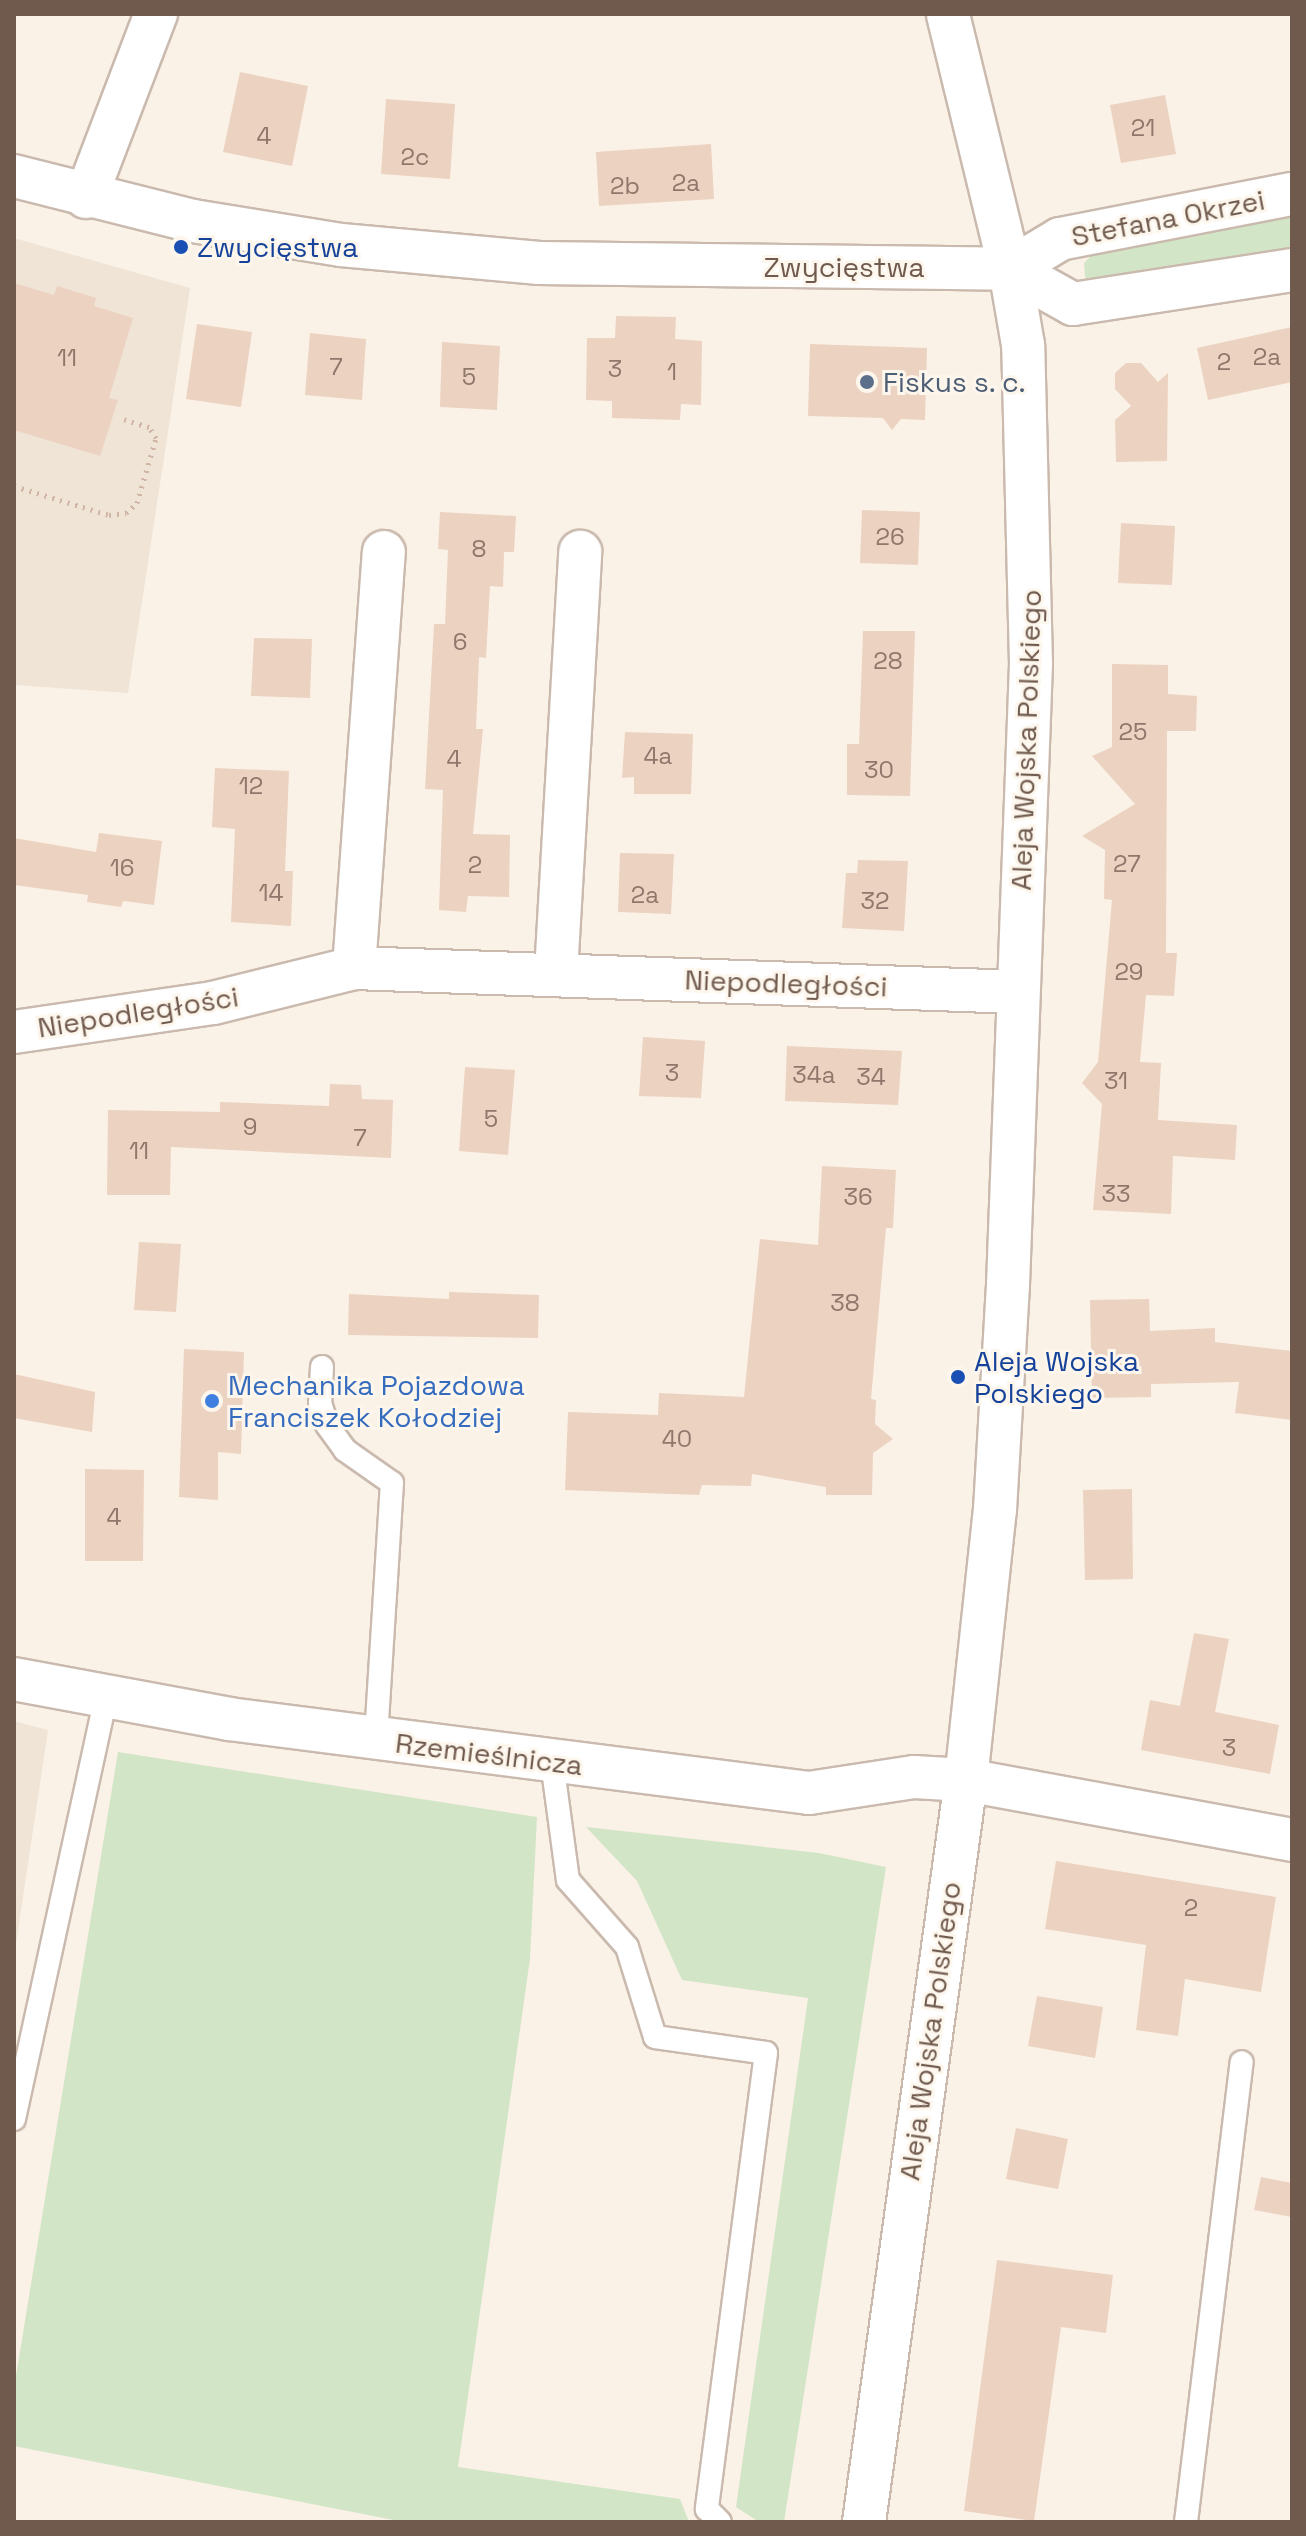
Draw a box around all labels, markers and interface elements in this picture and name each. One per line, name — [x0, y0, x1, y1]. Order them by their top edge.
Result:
house number: 21 — [1131, 114, 1155, 142]
house number: 4 — [257, 122, 271, 150]
house number: 2c — [401, 143, 429, 171]
house number: 2a — [672, 169, 700, 197]
house number: 2b — [610, 172, 640, 200]
street label: Stefana Okrzei — [1069, 183, 1267, 253]
place label: Zwycięstwa — [197, 230, 358, 264]
marker: Zwycięstwa — [172, 238, 190, 256]
street label: Zwycięstwa — [763, 250, 925, 284]
house number: 2a — [1253, 343, 1281, 371]
house number: 11 — [57, 344, 77, 372]
house number: 2 — [1217, 348, 1231, 376]
house number: 7 — [329, 353, 343, 381]
house number: 3 — [608, 355, 622, 383]
house number: 1 — [667, 358, 677, 386]
house number: 5 — [462, 363, 476, 391]
place label: Fiskus s. c. — [883, 365, 1027, 399]
marker: Fiskus s. c. — [858, 373, 876, 391]
house number: 26 — [875, 523, 905, 551]
house number: 8 — [472, 535, 486, 563]
street label: Aleja Wojska Polskiego — [1004, 589, 1048, 891]
house number: 6 — [453, 628, 467, 656]
house number: 28 — [873, 647, 903, 675]
house number: 25 — [1119, 718, 1147, 746]
house number: 4a — [644, 742, 672, 770]
house number: 4 — [447, 745, 461, 773]
house number: 30 — [864, 756, 894, 784]
house number: 12 — [239, 772, 263, 800]
house number: 27 — [1113, 850, 1141, 878]
house number: 2 — [468, 851, 482, 879]
house number: 16 — [110, 854, 134, 882]
house number: 14 — [258, 879, 284, 907]
house number: 2a — [631, 881, 659, 909]
house number: 32 — [861, 887, 889, 915]
house number: 29 — [1114, 958, 1144, 986]
street label: Niepodległości — [684, 963, 888, 1003]
street label: Niepodległości — [35, 980, 241, 1044]
house number: 3 — [665, 1059, 679, 1087]
house number: 34a — [792, 1061, 836, 1089]
house number: 34 — [856, 1063, 886, 1091]
house number: 31 — [1104, 1067, 1128, 1095]
house number: 5 — [484, 1105, 498, 1133]
house number: 9 — [243, 1113, 257, 1141]
house number: 7 — [353, 1124, 367, 1152]
house number: 11 — [129, 1137, 149, 1165]
house number: 33 — [1102, 1180, 1130, 1208]
house number: 36 — [843, 1183, 873, 1211]
house number: 38 — [830, 1289, 860, 1317]
place label: Aleja Wojska Polskiego — [974, 1344, 1139, 1410]
place label: Mechanika Pojazdowa Franciszek Kołodziej — [228, 1368, 525, 1434]
marker: Aleja Wojska Polskiego — [949, 1368, 967, 1386]
marker: Mechanika Pojazdowa Franciszek Kołodziej — [203, 1392, 221, 1410]
house number: 40 — [662, 1425, 692, 1453]
house number: 4 — [107, 1503, 121, 1531]
street label: Rzemieślnicza — [394, 1726, 584, 1782]
house number: 3 — [1222, 1734, 1236, 1762]
street label: Aleja Wojska Polskiego — [892, 1879, 968, 2183]
house number: 2 — [1184, 1894, 1198, 1922]

